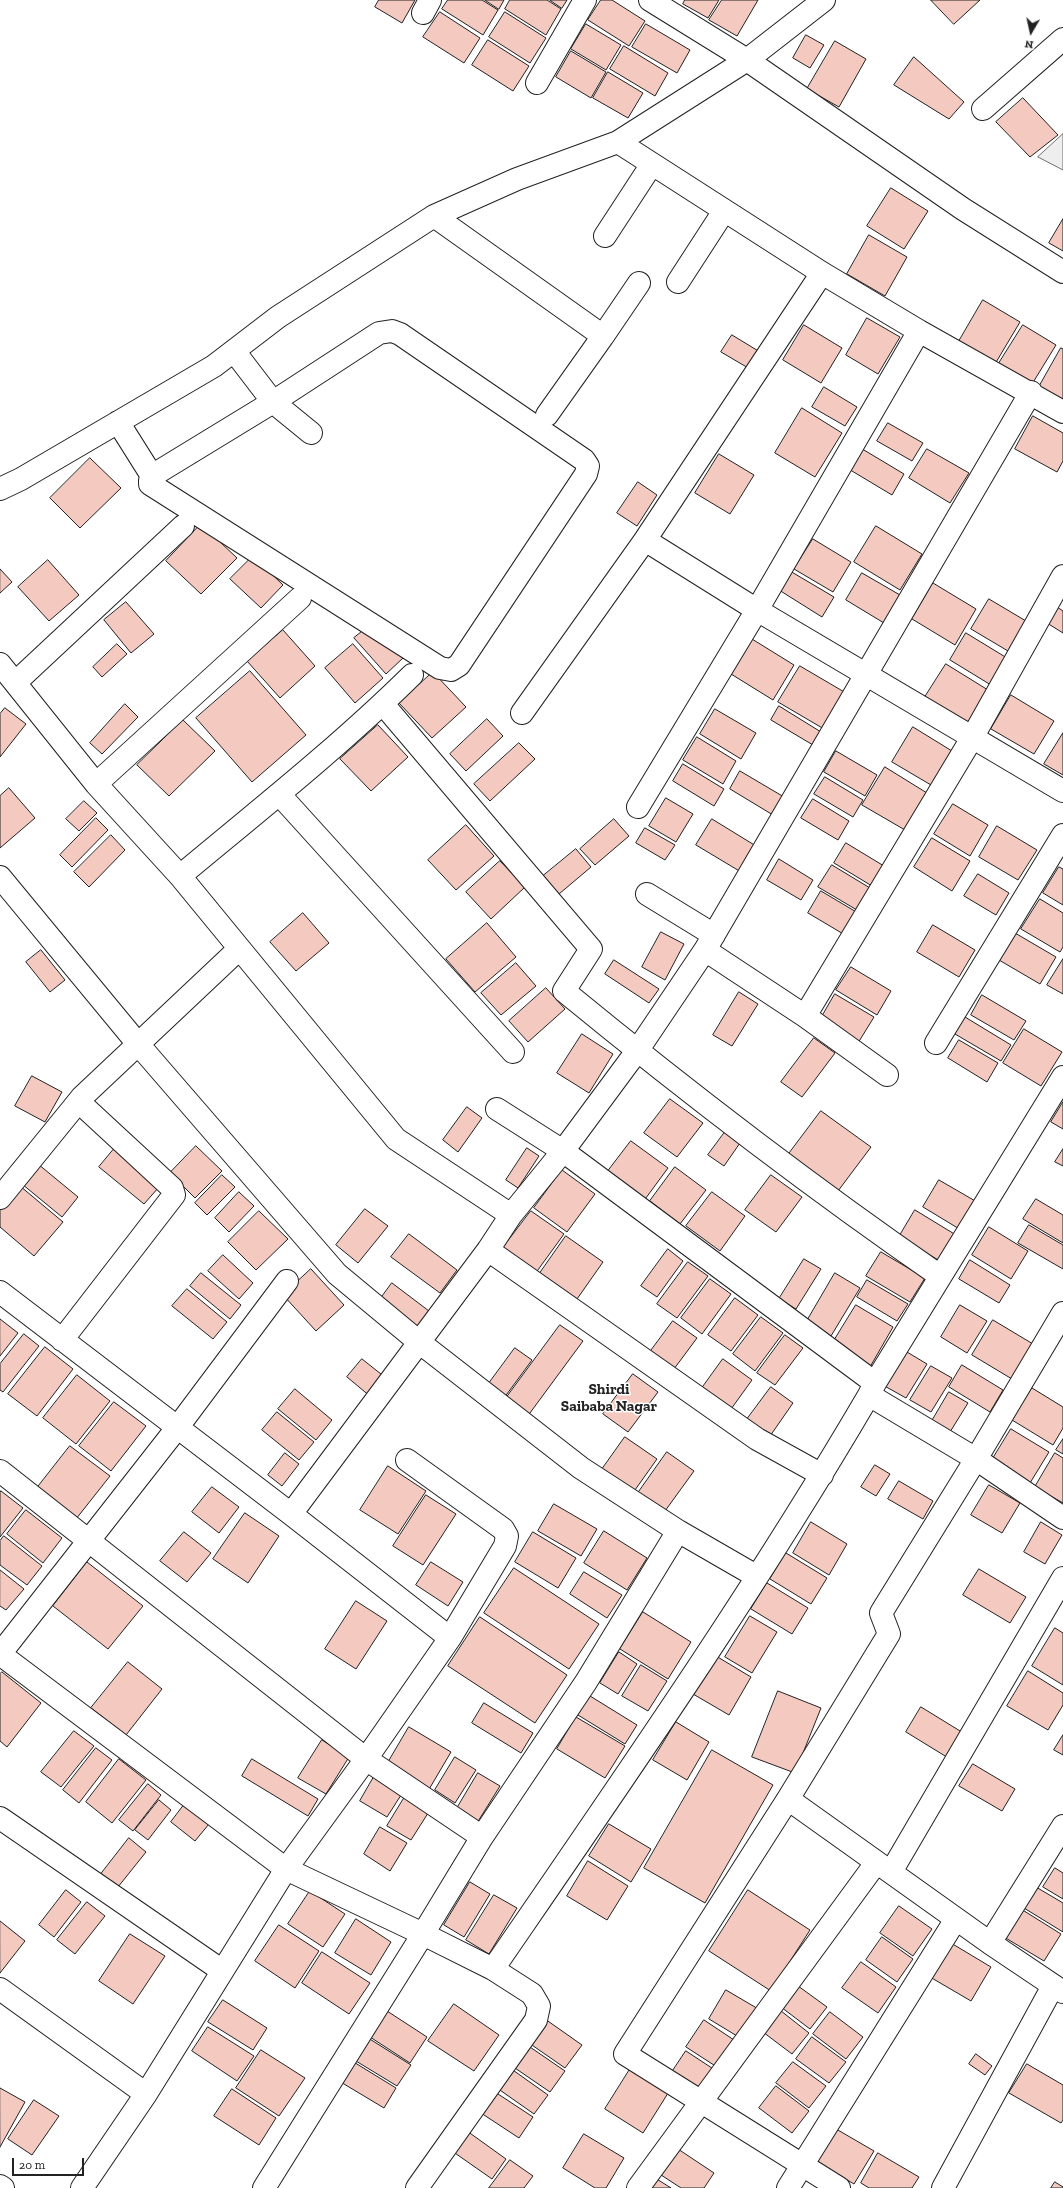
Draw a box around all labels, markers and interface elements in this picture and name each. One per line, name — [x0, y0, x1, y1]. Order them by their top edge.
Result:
north arrow — [1011, 12, 1051, 52]
text: N — [1024, 37, 1034, 51]
district label: Shirdi Saibaba Nagar — [561, 1381, 657, 1416]
scale bar — [14, 2150, 86, 2176]
text: 20 m — [19, 2158, 45, 2172]

